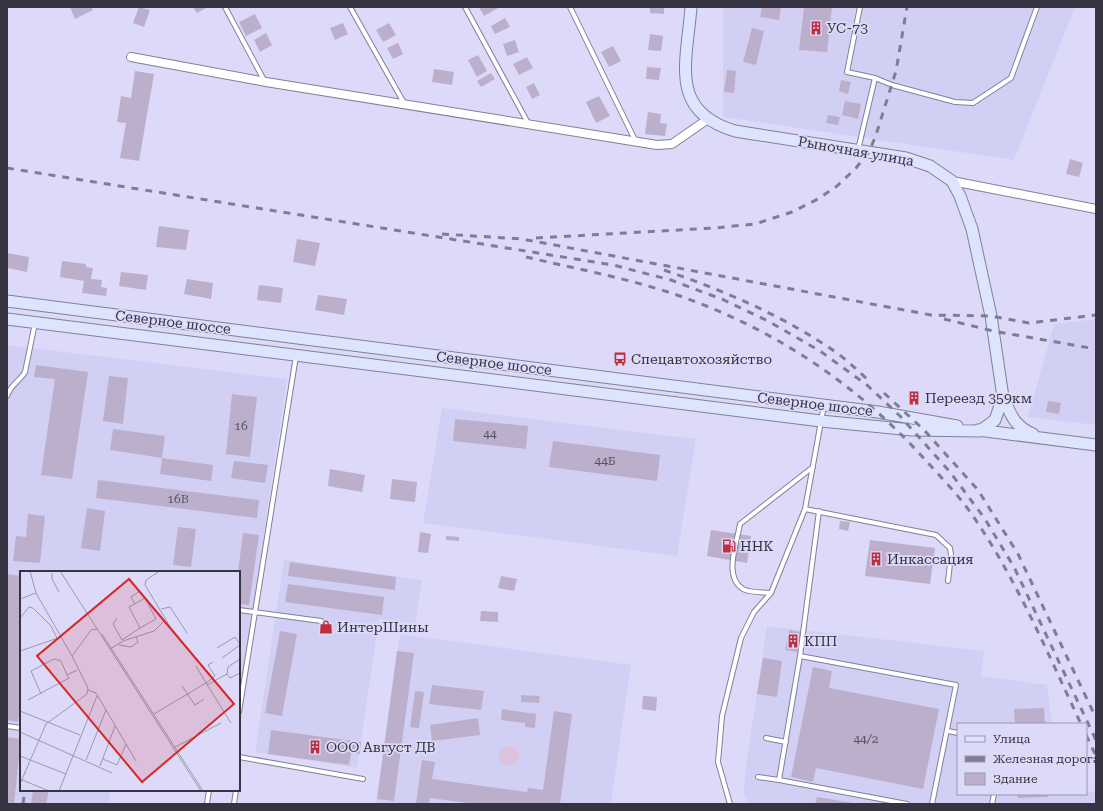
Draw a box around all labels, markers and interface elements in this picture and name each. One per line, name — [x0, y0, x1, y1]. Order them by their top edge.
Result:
building icon: УС-73 — [808, 20, 824, 36]
place label: УС-73 — [827, 20, 868, 36]
street label: Рыночная улица — [797, 133, 916, 169]
street label: Северное шоссе — [114, 307, 232, 337]
street label: Северное шоссе — [435, 348, 553, 378]
bus stop icon: Спецавтохозяйство — [612, 351, 628, 367]
place label: Спецавтохозяйство — [631, 351, 772, 367]
street label: Северное шоссе — [756, 389, 874, 419]
building icon: Переезд 359км — [906, 390, 922, 406]
place label: Переезд 359км — [925, 390, 1032, 406]
house number: 16 — [234, 419, 248, 433]
house number: 44 — [483, 427, 497, 441]
house number: 44Б — [594, 454, 616, 468]
house number: 16В — [167, 492, 189, 506]
fuel station icon: ННК — [721, 538, 737, 554]
place label: ННК — [740, 538, 774, 554]
building icon: Инкассация — [868, 551, 884, 567]
place label: Инкассация — [887, 551, 974, 567]
inset map — [20, 571, 240, 791]
shop icon: ИнтерШины — [318, 619, 334, 635]
place label: ИнтерШины — [337, 619, 429, 635]
building icon: КПП — [785, 633, 801, 649]
place label: КПП — [804, 633, 837, 649]
legend — [957, 723, 1087, 795]
house number: 44/2 — [853, 732, 879, 746]
text: Улица — [993, 732, 1031, 746]
building icon: ООО Август ДВ — [307, 739, 323, 755]
place label: ООО Август ДВ — [326, 739, 436, 755]
text: Железная дорога — [993, 752, 1100, 766]
text: Здание — [993, 772, 1038, 786]

